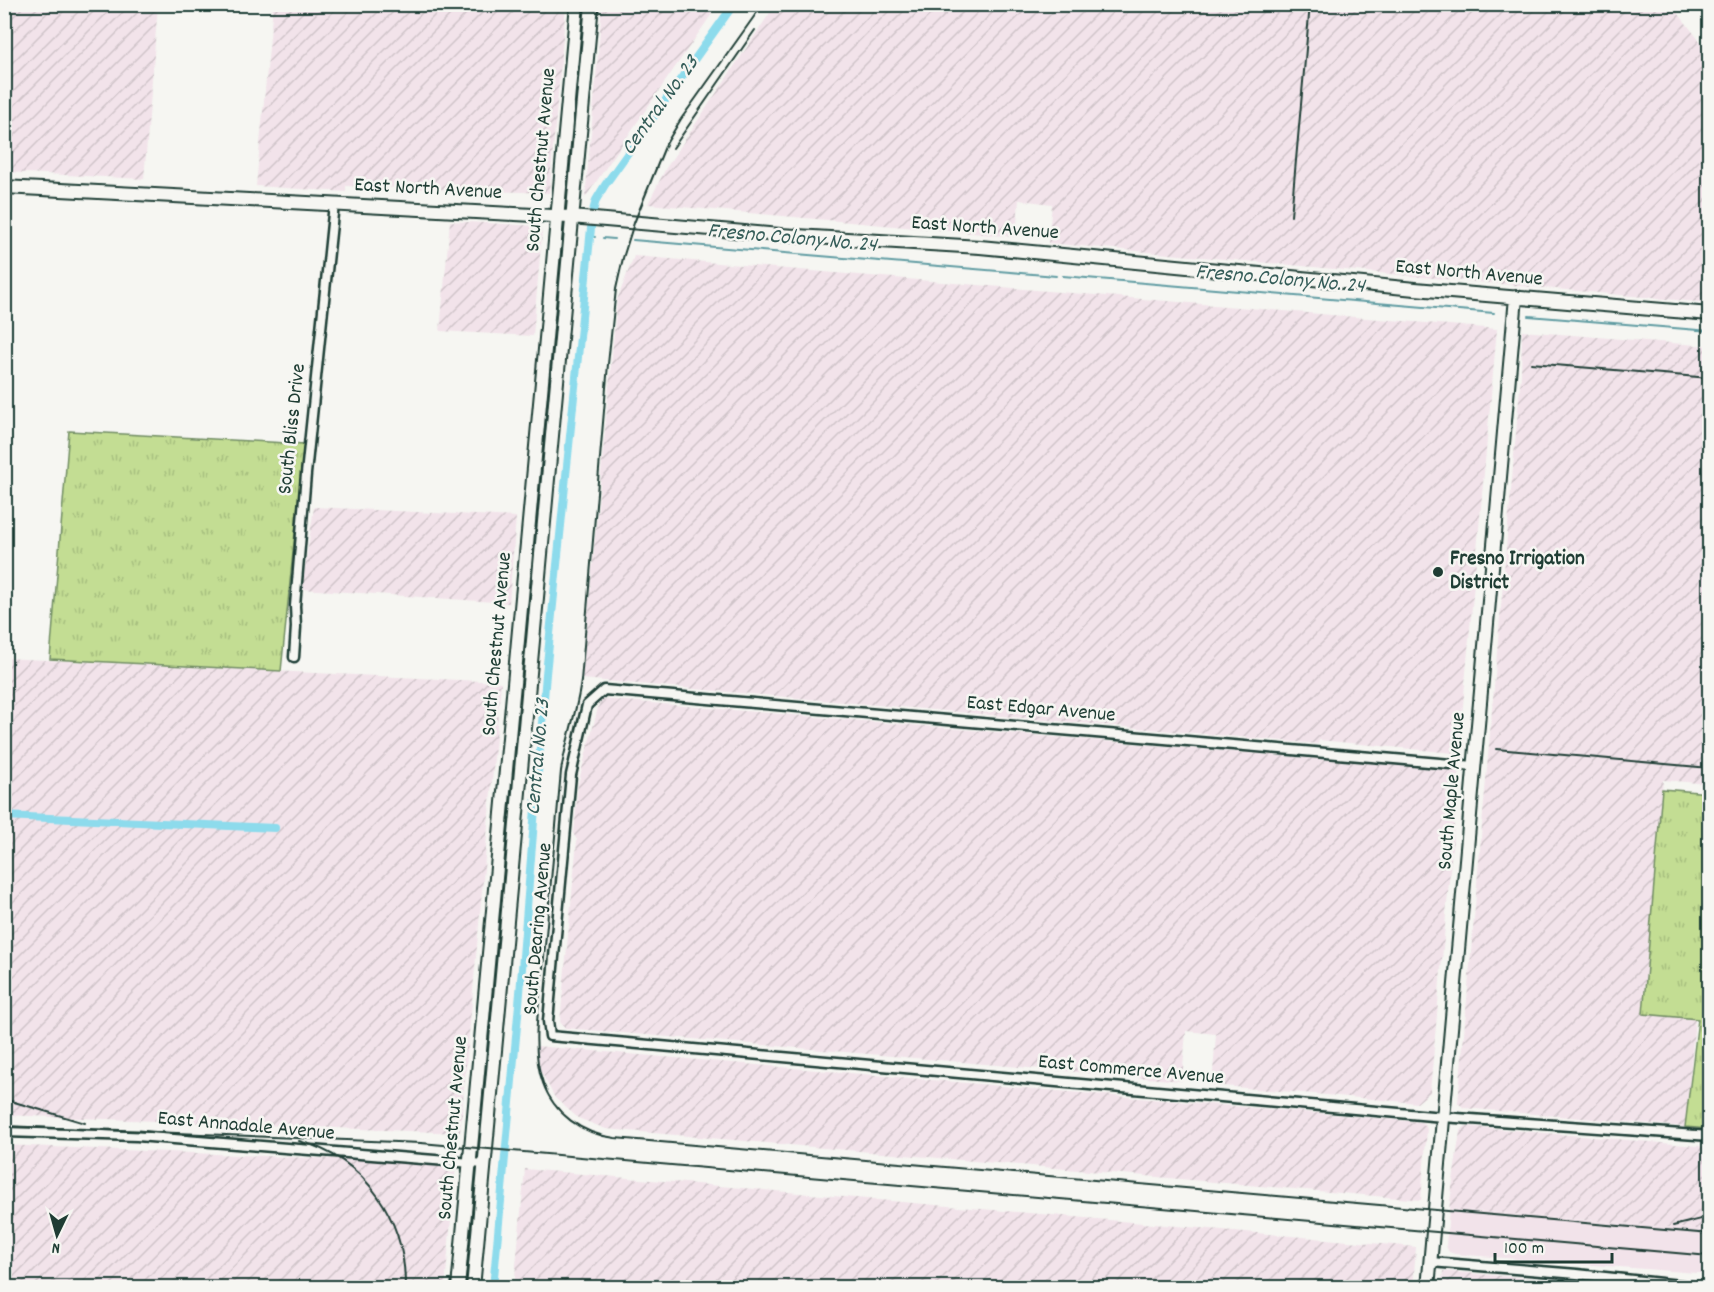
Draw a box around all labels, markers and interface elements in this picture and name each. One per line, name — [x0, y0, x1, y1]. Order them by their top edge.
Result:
water label: Central No. 23 — [614, 48, 709, 162]
street label: South Chestnut Avenue — [519, 67, 565, 253]
street label: East North Avenue — [353, 171, 503, 209]
street label: East North Avenue — [910, 209, 1060, 249]
water label: Fresno Colony No. 24 — [706, 216, 880, 262]
street label: East North Avenue — [1394, 253, 1544, 295]
water label: Fresno Colony No. 24 — [1194, 257, 1368, 303]
street label: South Bliss Drive — [271, 362, 315, 496]
place label: Fresno Irrigation District — [1450, 545, 1585, 599]
street label: South Chestnut Avenue — [475, 551, 521, 737]
marker: Fresno Irrigation District — [1431, 565, 1445, 579]
street label: East Edgar Avenue — [965, 689, 1117, 731]
water label: Central No. 23 — [518, 695, 560, 816]
street label: South Maple Avenue — [1431, 711, 1475, 871]
street label: South Dearing Avenue — [517, 842, 561, 1016]
street label: South Chestnut Avenue — [431, 1035, 477, 1221]
street label: East Commerce Avenue — [1037, 1048, 1225, 1094]
street label: East Annadale Avenue — [156, 1104, 336, 1150]
north arrow — [27, 1205, 87, 1265]
scale bar — [1495, 1226, 1612, 1264]
text: N — [51, 1236, 61, 1259]
text: 100 m — [1504, 1237, 1544, 1262]

